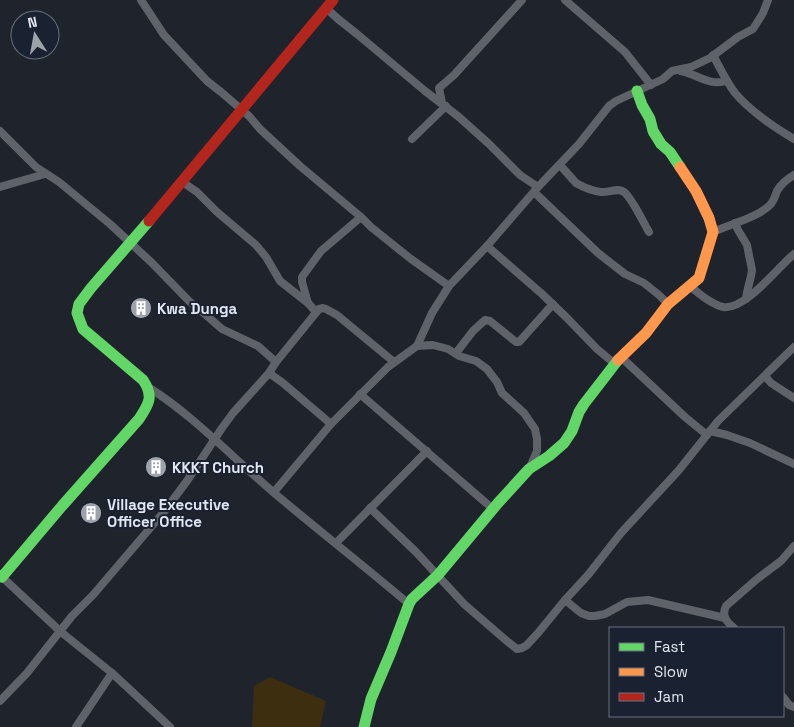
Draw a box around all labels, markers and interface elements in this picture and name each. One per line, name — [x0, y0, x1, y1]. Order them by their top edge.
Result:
north arrow — [10, 10, 60, 60]
text: N — [26, 13, 39, 32]
building icon: Kwa Dunga — [129, 296, 153, 320]
place label: Kwa Dunga — [157, 299, 237, 318]
building icon: KKKT Church — [144, 455, 168, 479]
place label: KKKT Church — [172, 458, 264, 477]
place label: Village Executive Officer Office — [107, 495, 230, 531]
building icon: Village Executive Officer Office — [79, 501, 103, 525]
legend — [609, 627, 784, 717]
text: Fast — [654, 637, 685, 656]
text: Slow — [654, 662, 688, 681]
text: Jam — [654, 687, 684, 706]

